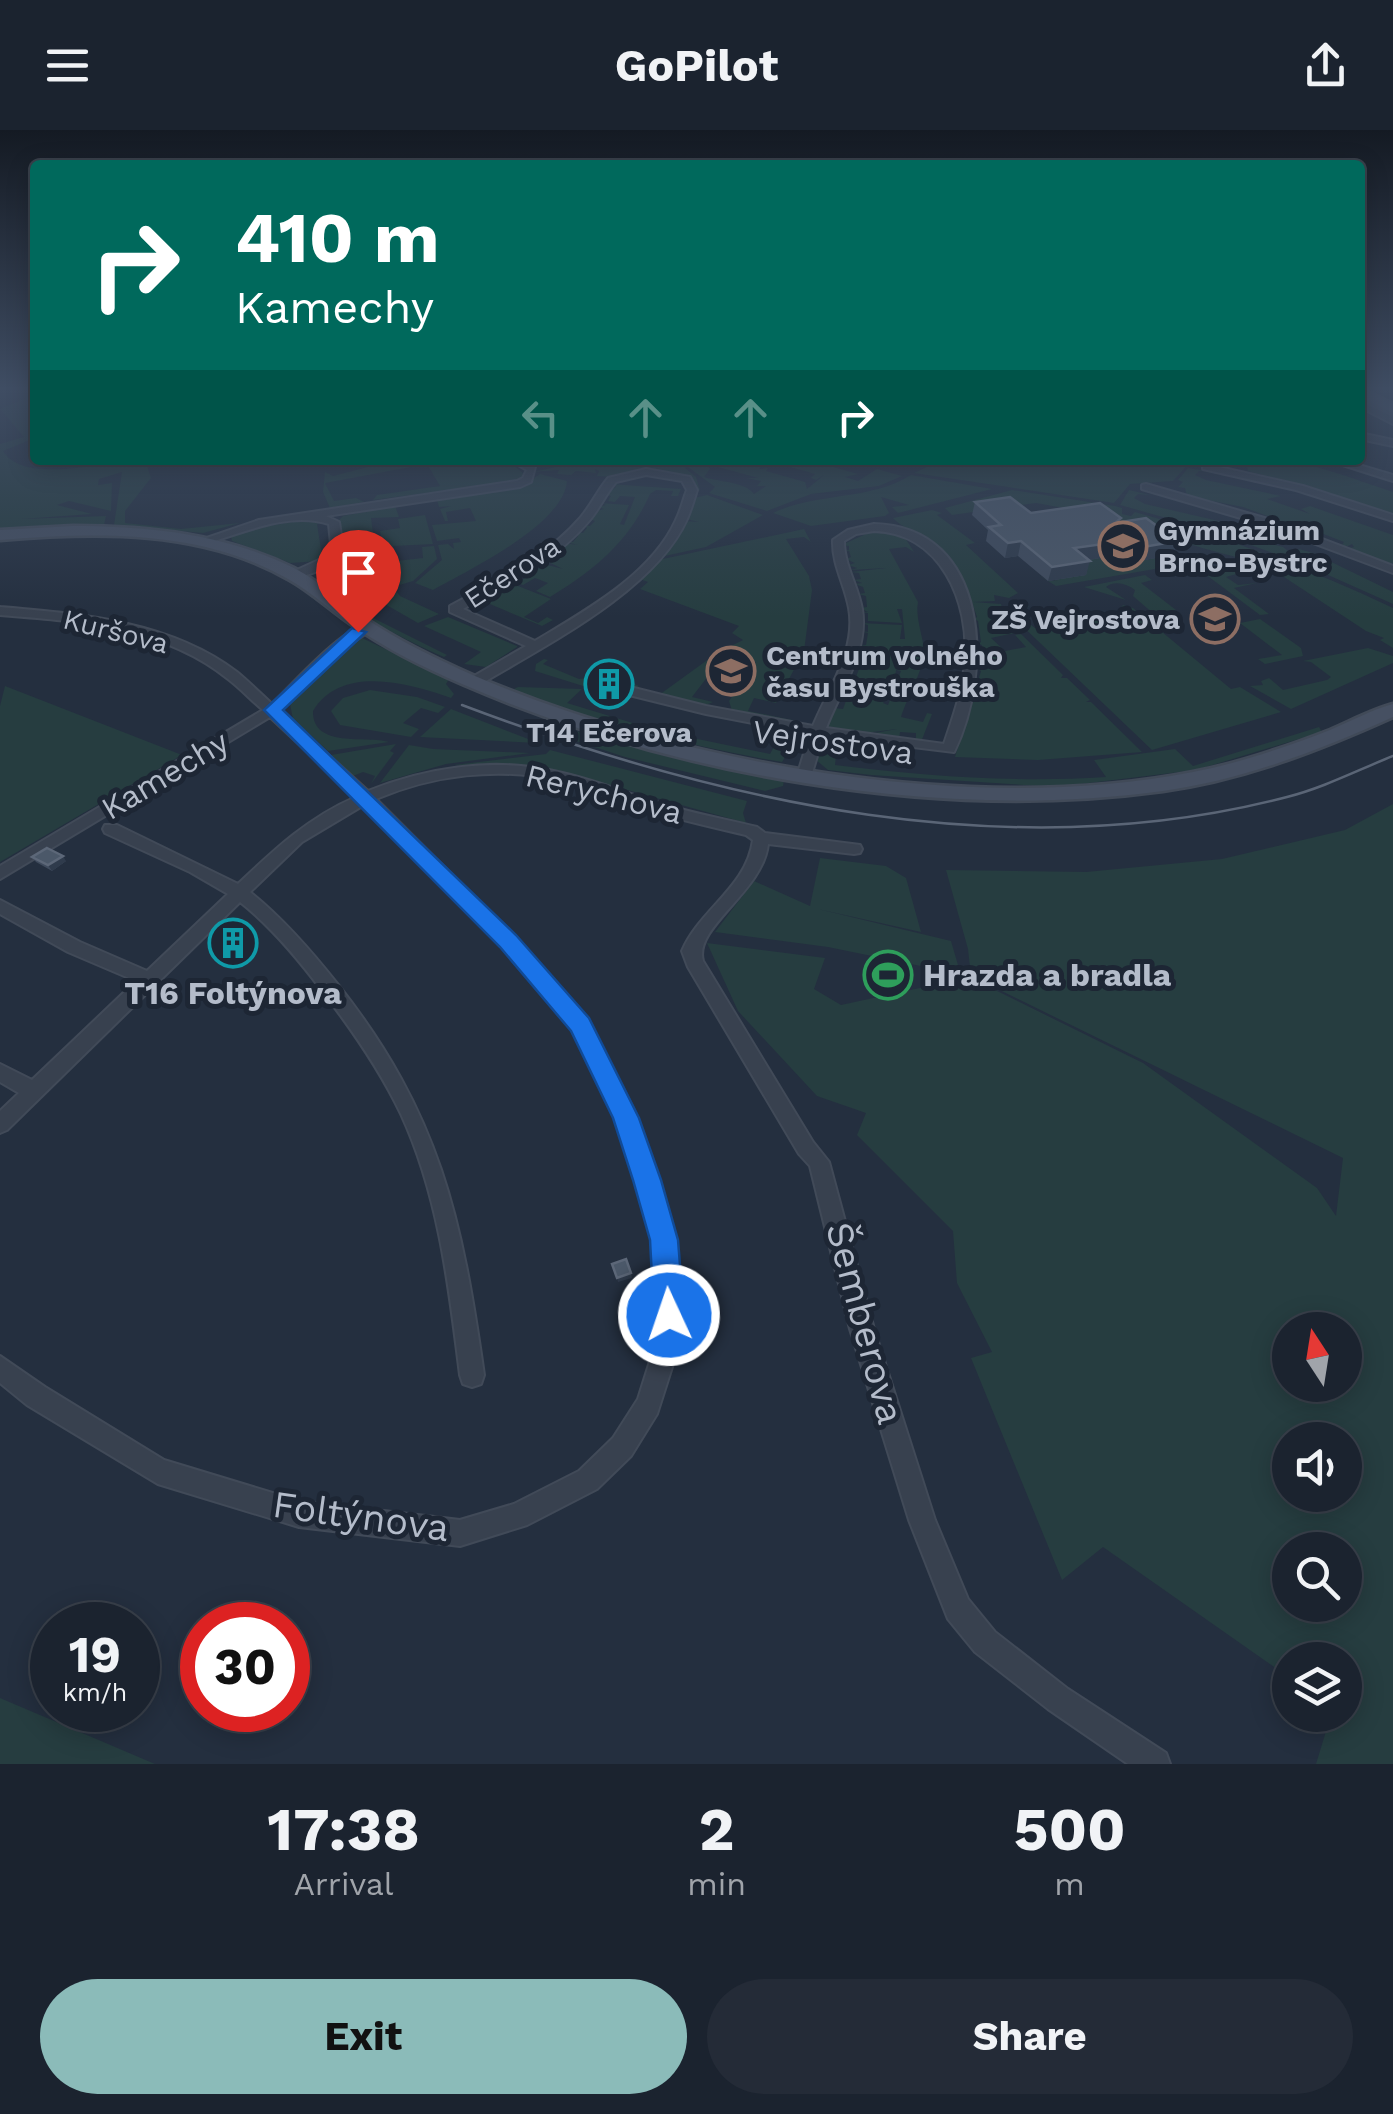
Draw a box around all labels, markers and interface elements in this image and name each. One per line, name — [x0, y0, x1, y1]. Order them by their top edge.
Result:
icon: menu — [40, 38, 95, 93]
icon: share — [1298, 38, 1353, 93]
text: GoPilot — [615, 39, 778, 92]
text: 410 m — [235, 197, 440, 279]
icon: right — [70, 200, 200, 330]
text: Kamechy — [235, 281, 434, 334]
icon: left — [513, 390, 568, 445]
icon: ahead — [618, 390, 673, 445]
icon: ahead — [723, 390, 778, 445]
icon: right — [828, 390, 883, 445]
place label: Gymnázium Brno-Bystrc — [1158, 514, 1328, 579]
school or university icon: Gymnázium Brno-Bystrc — [1097, 520, 1149, 572]
street label: Ečerova — [458, 529, 566, 615]
pin — [316, 530, 401, 633]
icon: arrive — [331, 545, 386, 600]
school or university icon: ZŠ Vejrostova — [1189, 593, 1241, 645]
street label: Kuršova — [60, 602, 172, 661]
place label: ZŠ Vejrostova — [991, 603, 1181, 636]
place label: Centrum volného času Bystrouška — [766, 639, 1003, 704]
school or university icon: Centrum volného času Bystrouška — [705, 645, 757, 697]
building icon: T14 Ečerova — [583, 658, 635, 710]
street label: Vejrostova — [750, 712, 916, 772]
place label: T14 Ečerova — [526, 716, 693, 749]
street label: Kamechy — [95, 722, 236, 828]
street label: Rerychova — [522, 756, 686, 832]
building icon: T16 Foltýnova — [207, 917, 259, 969]
sports icon: Hrazda a bradla — [862, 949, 914, 1001]
place label: Hrazda a bradla — [923, 956, 1172, 994]
place label: T16 Foltýnova — [124, 974, 342, 1012]
street label: Šemberova — [817, 1217, 914, 1429]
position arrow — [617, 1263, 721, 1367]
north arrow — [1272, 1312, 1362, 1402]
map controls — [1272, 1312, 1362, 1732]
button: sound — [1272, 1422, 1362, 1512]
street label: Foltýnova — [270, 1482, 452, 1550]
button: search — [1272, 1532, 1362, 1622]
speed limit sign: 30 — [180, 1602, 310, 1732]
text: 19 — [69, 1625, 121, 1684]
button: layers — [1272, 1642, 1362, 1732]
text: km/h — [63, 1678, 127, 1707]
text: 17:38 — [267, 1794, 420, 1865]
text: 2 — [699, 1794, 735, 1865]
text: 500 — [1013, 1794, 1126, 1865]
text: Arrival — [294, 1865, 394, 1903]
text: min — [687, 1865, 746, 1903]
text: m — [1054, 1865, 1085, 1903]
button: Exit — [40, 1979, 687, 2094]
button: Share — [707, 1979, 1353, 2094]

